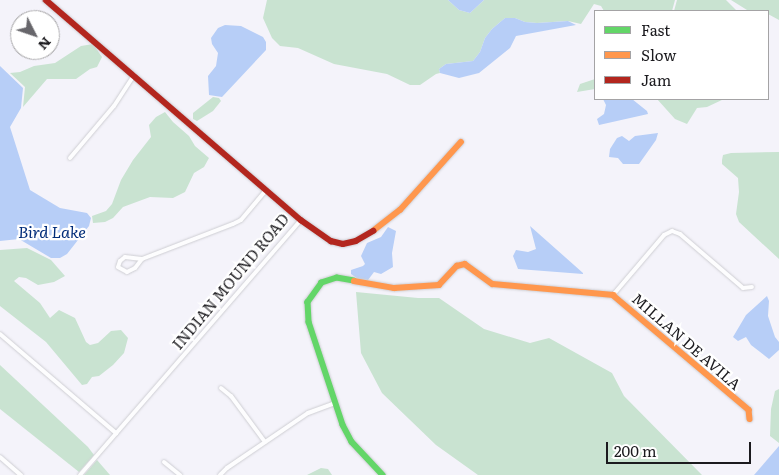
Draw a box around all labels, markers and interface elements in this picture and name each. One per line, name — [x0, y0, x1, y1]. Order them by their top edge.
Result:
north arrow — [10, 10, 60, 60]
legend — [594, 10, 769, 100]
text: Fast — [641, 18, 670, 41]
text: N — [34, 33, 57, 55]
text: Slow — [641, 43, 676, 66]
text: Jam — [641, 68, 671, 91]
street label: INDIAN MOUND ROAD — [168, 209, 292, 353]
water label: Bird Lake — [18, 221, 86, 241]
street label: MILLAN DE AVILA — [629, 289, 745, 393]
scale bar — [609, 432, 754, 464]
text: 200 m — [614, 439, 657, 462]

